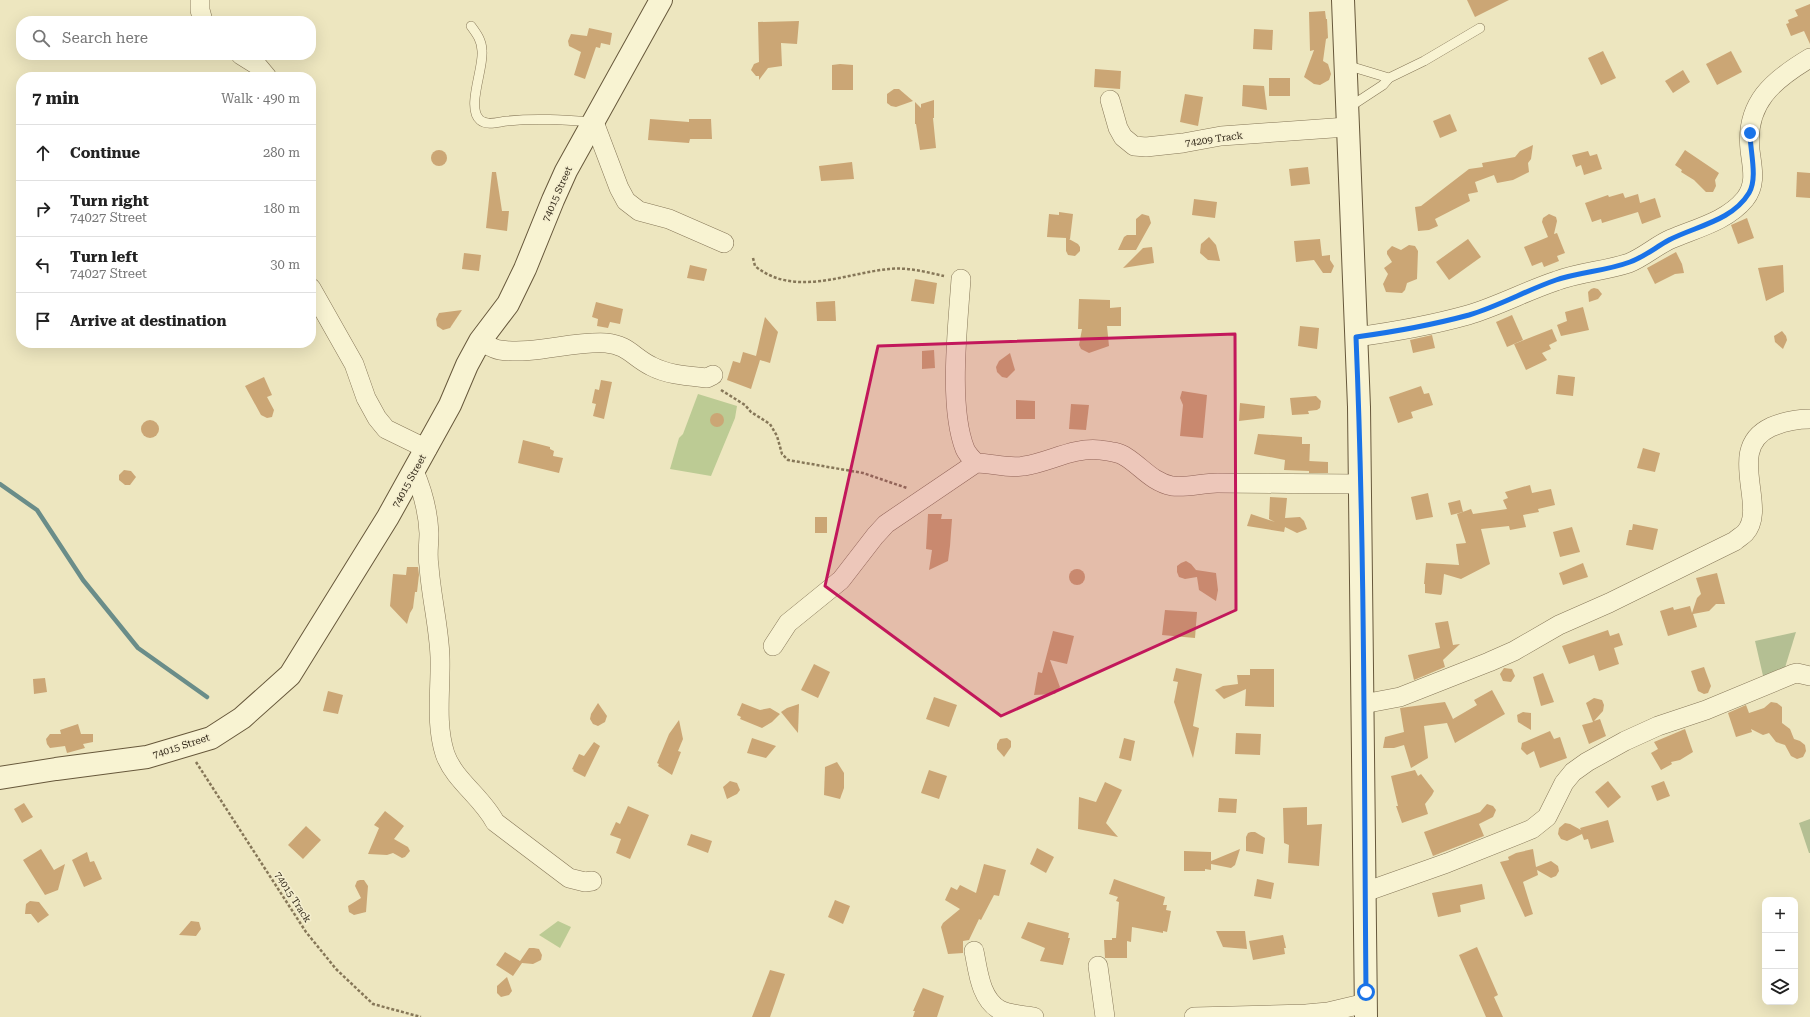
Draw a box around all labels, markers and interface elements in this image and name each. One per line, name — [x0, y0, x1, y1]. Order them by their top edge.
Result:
search box — [16, 16, 316, 60]
icon: search — [30, 27, 52, 49]
text: Search here — [62, 29, 148, 47]
text: 7 min — [32, 88, 79, 108]
text: Walk · 490 m — [221, 91, 300, 106]
route end — [1741, 124, 1759, 142]
street label: 74209 Track — [1184, 129, 1244, 149]
icon: ahead — [32, 142, 54, 164]
text: Continue — [70, 144, 140, 162]
text: 280 m — [263, 145, 300, 160]
street label: 74015 Street — [540, 164, 574, 223]
text: Turn right — [70, 192, 149, 210]
icon: right — [32, 198, 54, 220]
text: 180 m — [263, 201, 300, 216]
text: 74027 Street — [70, 210, 147, 225]
text: Turn left — [70, 248, 138, 266]
icon: left — [32, 254, 54, 276]
text: 30 m — [270, 257, 300, 272]
text: 74027 Street — [70, 266, 147, 281]
icon: arrive — [32, 310, 54, 332]
text: Arrive at destination — [70, 312, 226, 330]
street label: 74015 Street — [390, 452, 428, 510]
street label: 74015 Street — [151, 732, 211, 760]
street label: 74015 Track — [272, 870, 314, 925]
map controls — [1762, 897, 1798, 1005]
button: + — [1762, 897, 1798, 933]
button: − — [1762, 933, 1798, 969]
button: layers — [1762, 969, 1798, 1005]
route start — [1357, 983, 1375, 1001]

